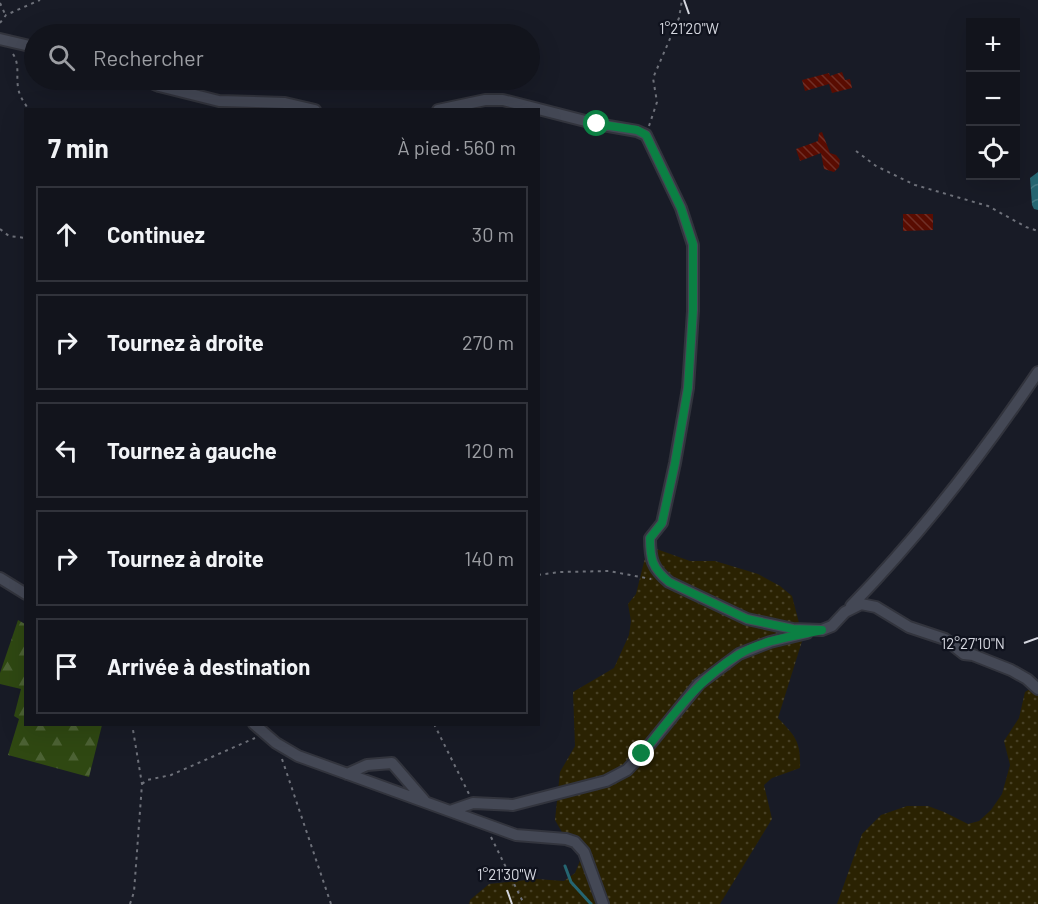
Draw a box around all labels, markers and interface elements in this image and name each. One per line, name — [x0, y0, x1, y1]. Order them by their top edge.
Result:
map controls — [966, 18, 1020, 180]
button: + — [966, 18, 1020, 72]
text: 1°21'20"W — [659, 19, 719, 37]
search box — [24, 24, 540, 90]
icon: search — [45, 41, 78, 74]
text: Rechercher — [93, 44, 204, 70]
button: − — [966, 72, 1020, 126]
route start — [583, 110, 609, 136]
button: locate — [966, 126, 1020, 180]
text: 7 min — [48, 132, 109, 163]
text: À pied · 560 m — [398, 135, 516, 159]
icon: ahead — [50, 218, 83, 251]
text: Continuez — [107, 221, 205, 247]
text: 30 m — [472, 222, 514, 246]
icon: right — [50, 326, 83, 359]
text: Tournez à droite — [107, 329, 264, 355]
text: 270 m — [462, 330, 514, 354]
icon: left — [50, 434, 83, 467]
text: Tournez à gauche — [107, 437, 277, 463]
text: 120 m — [464, 438, 514, 462]
icon: right — [50, 542, 83, 575]
text: Tournez à droite — [107, 545, 264, 571]
text: 140 m — [464, 546, 514, 570]
text: 12°27'10"N — [941, 634, 1005, 652]
icon: arrive — [50, 650, 83, 683]
text: Arrivée à destination — [107, 653, 310, 679]
route end — [628, 740, 654, 766]
text: 1°21'30"W — [477, 865, 537, 883]

